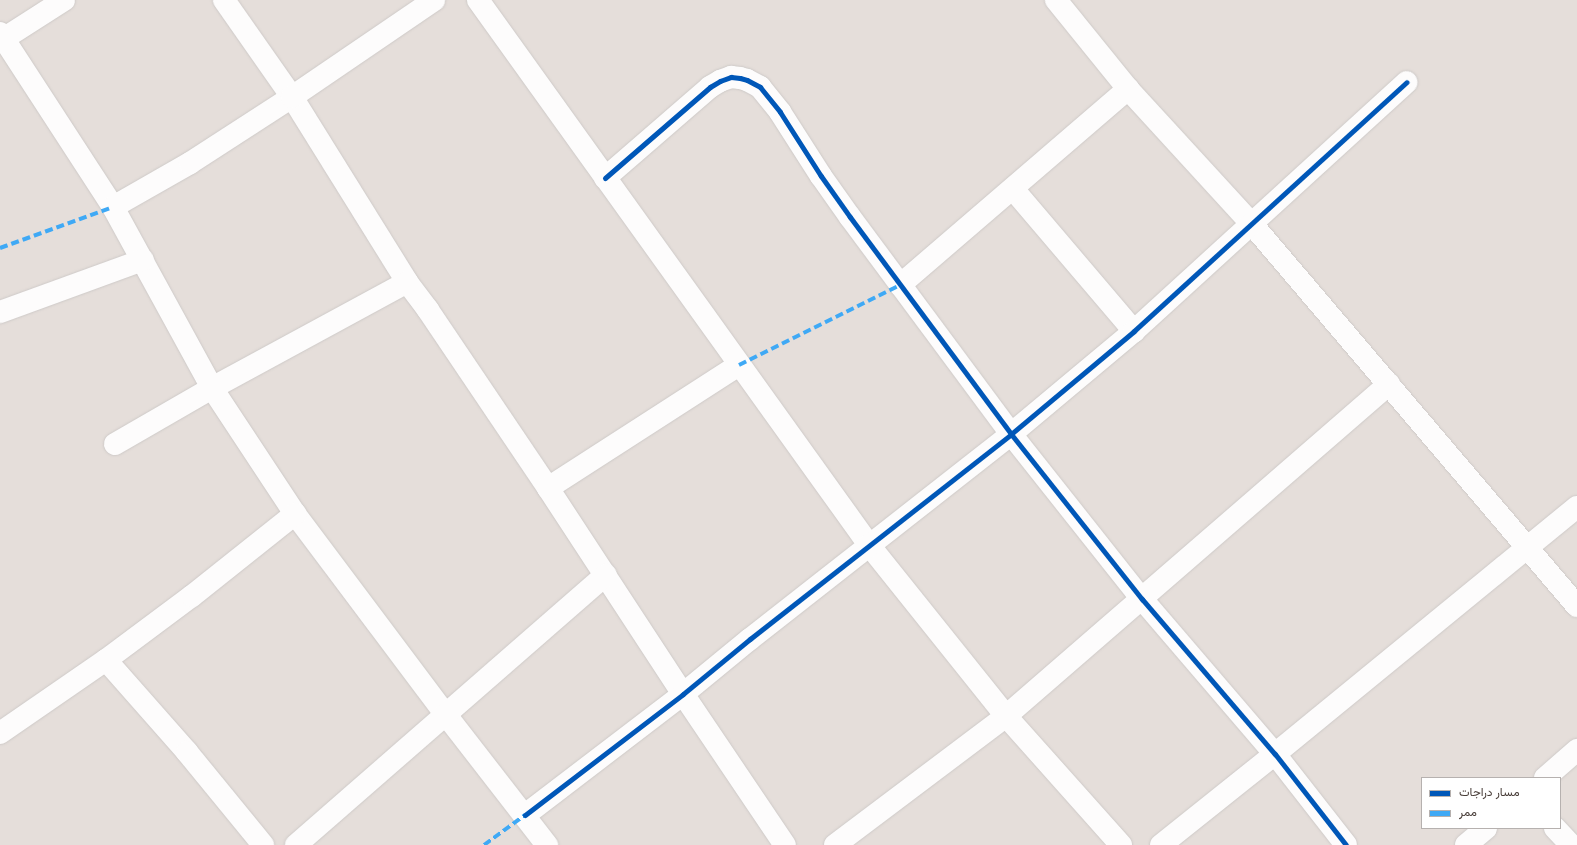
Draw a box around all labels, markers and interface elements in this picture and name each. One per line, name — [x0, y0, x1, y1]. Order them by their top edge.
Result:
legend — [1421, 777, 1561, 829]
text: مسار دراجات — [1459, 784, 1520, 799]
text: ممر — [1459, 804, 1477, 819]

